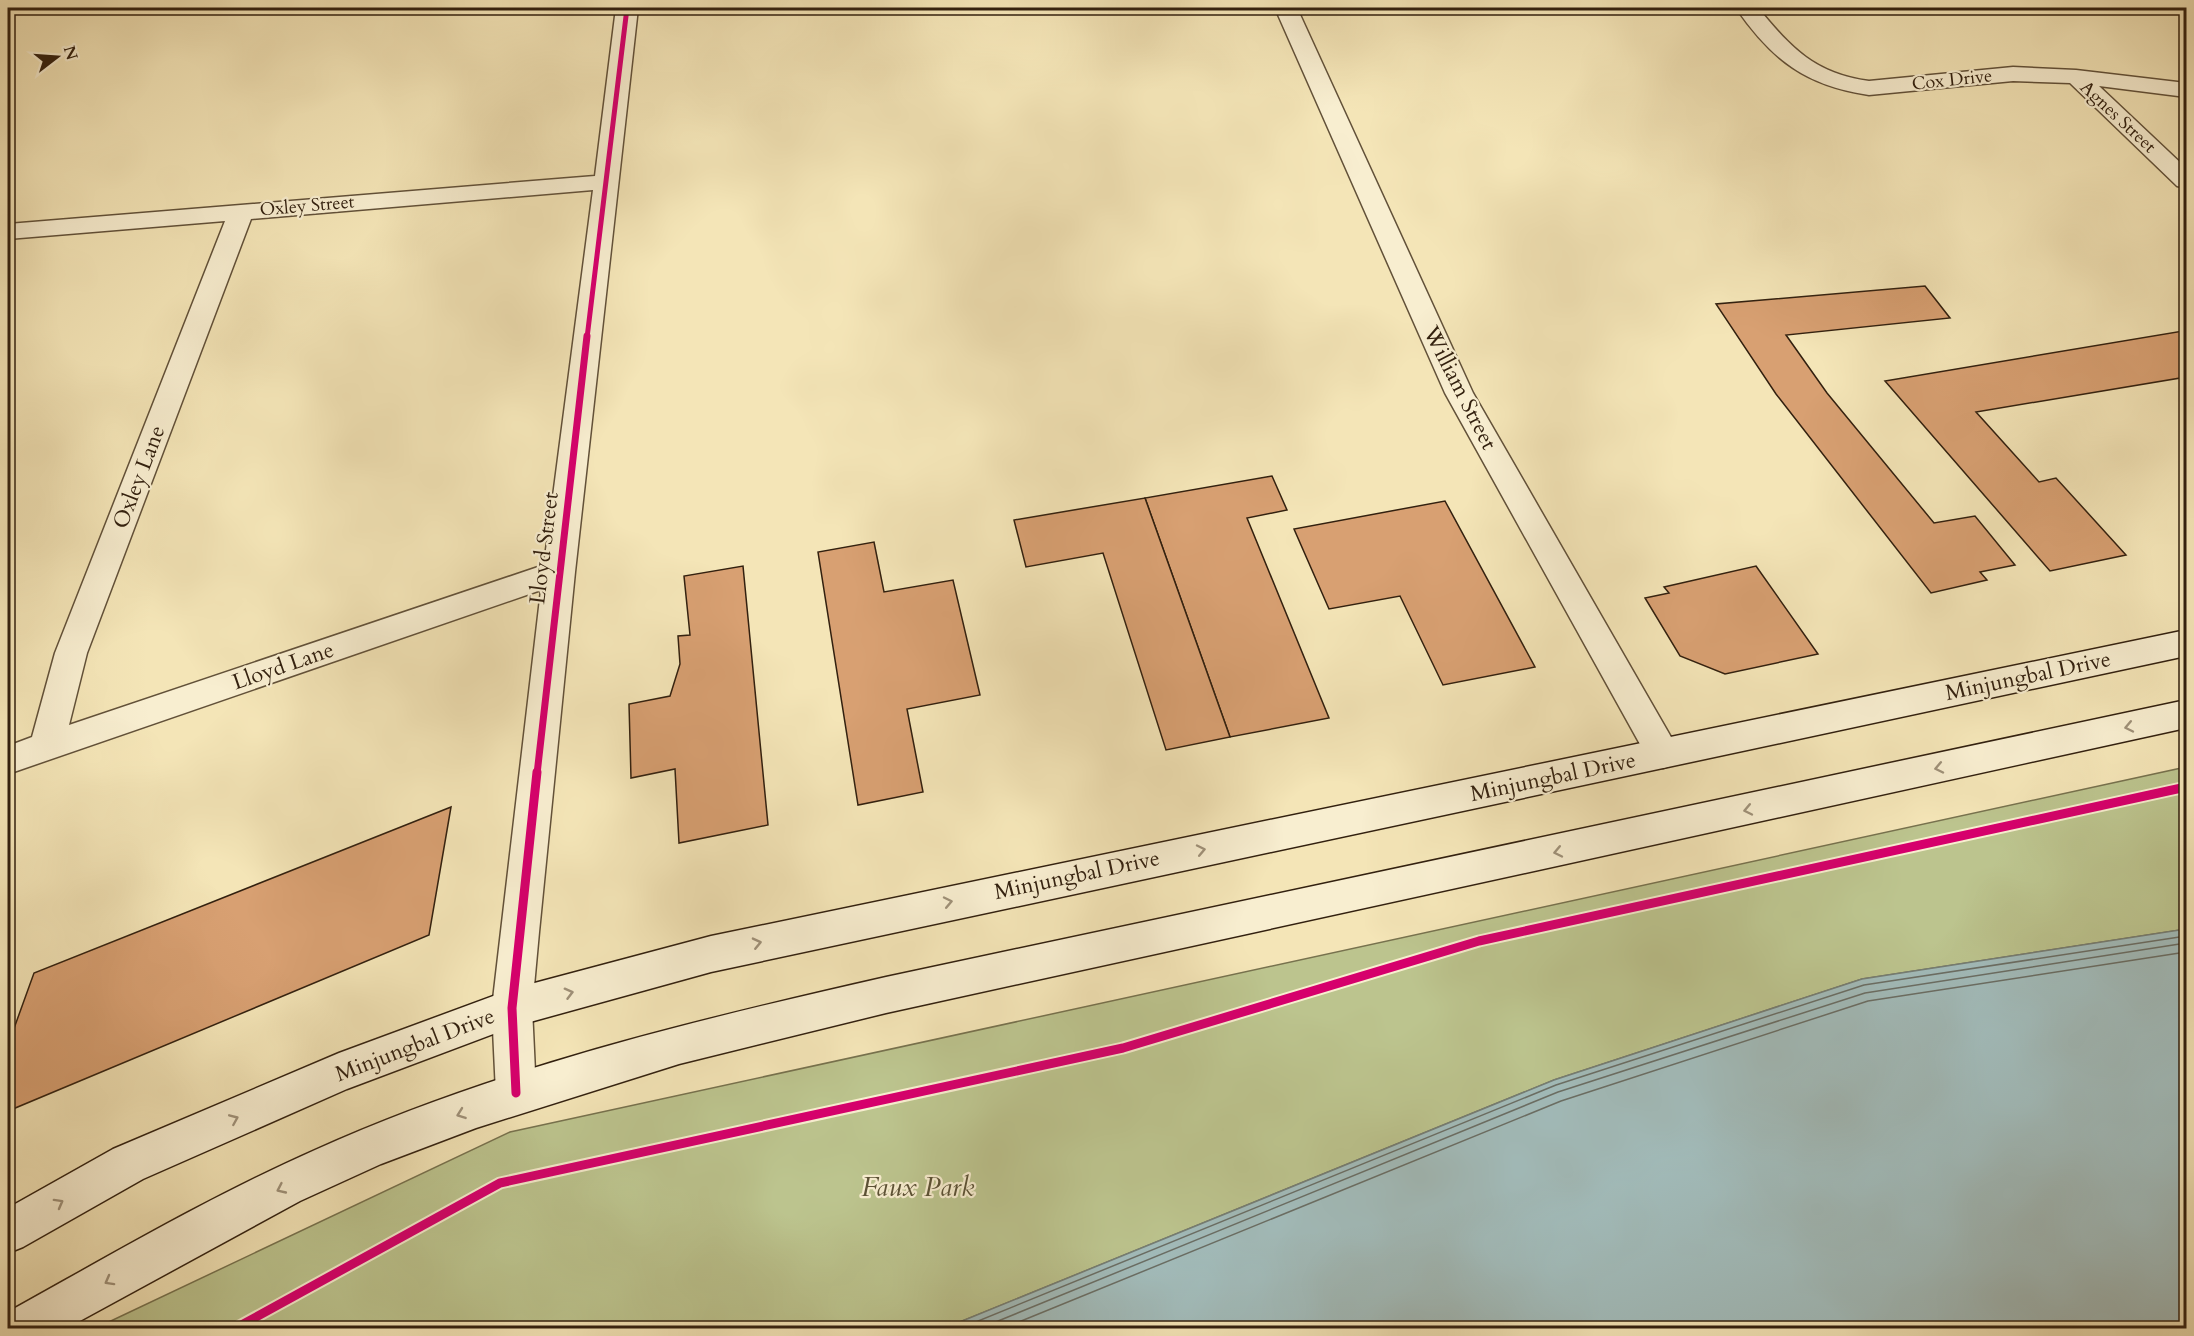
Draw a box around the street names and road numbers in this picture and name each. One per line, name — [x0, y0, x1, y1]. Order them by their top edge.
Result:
street label: Cox Drive — [1911, 63, 1993, 97]
street label: Agnes Street — [2075, 75, 2162, 159]
street label: Oxley Street — [259, 189, 356, 223]
street label: William Street — [1416, 320, 1504, 455]
street label: Oxley Lane — [106, 421, 172, 533]
street label: Lloyd Street — [522, 490, 566, 606]
street label: Lloyd Lane — [228, 635, 338, 697]
street label: Minjungbal Drive — [1942, 644, 2114, 708]
street label: Minjungbal Drive — [1467, 745, 1639, 809]
street label: Minjungbal Drive — [991, 843, 1163, 907]
street label: Minjungbal Drive — [331, 1001, 499, 1089]

